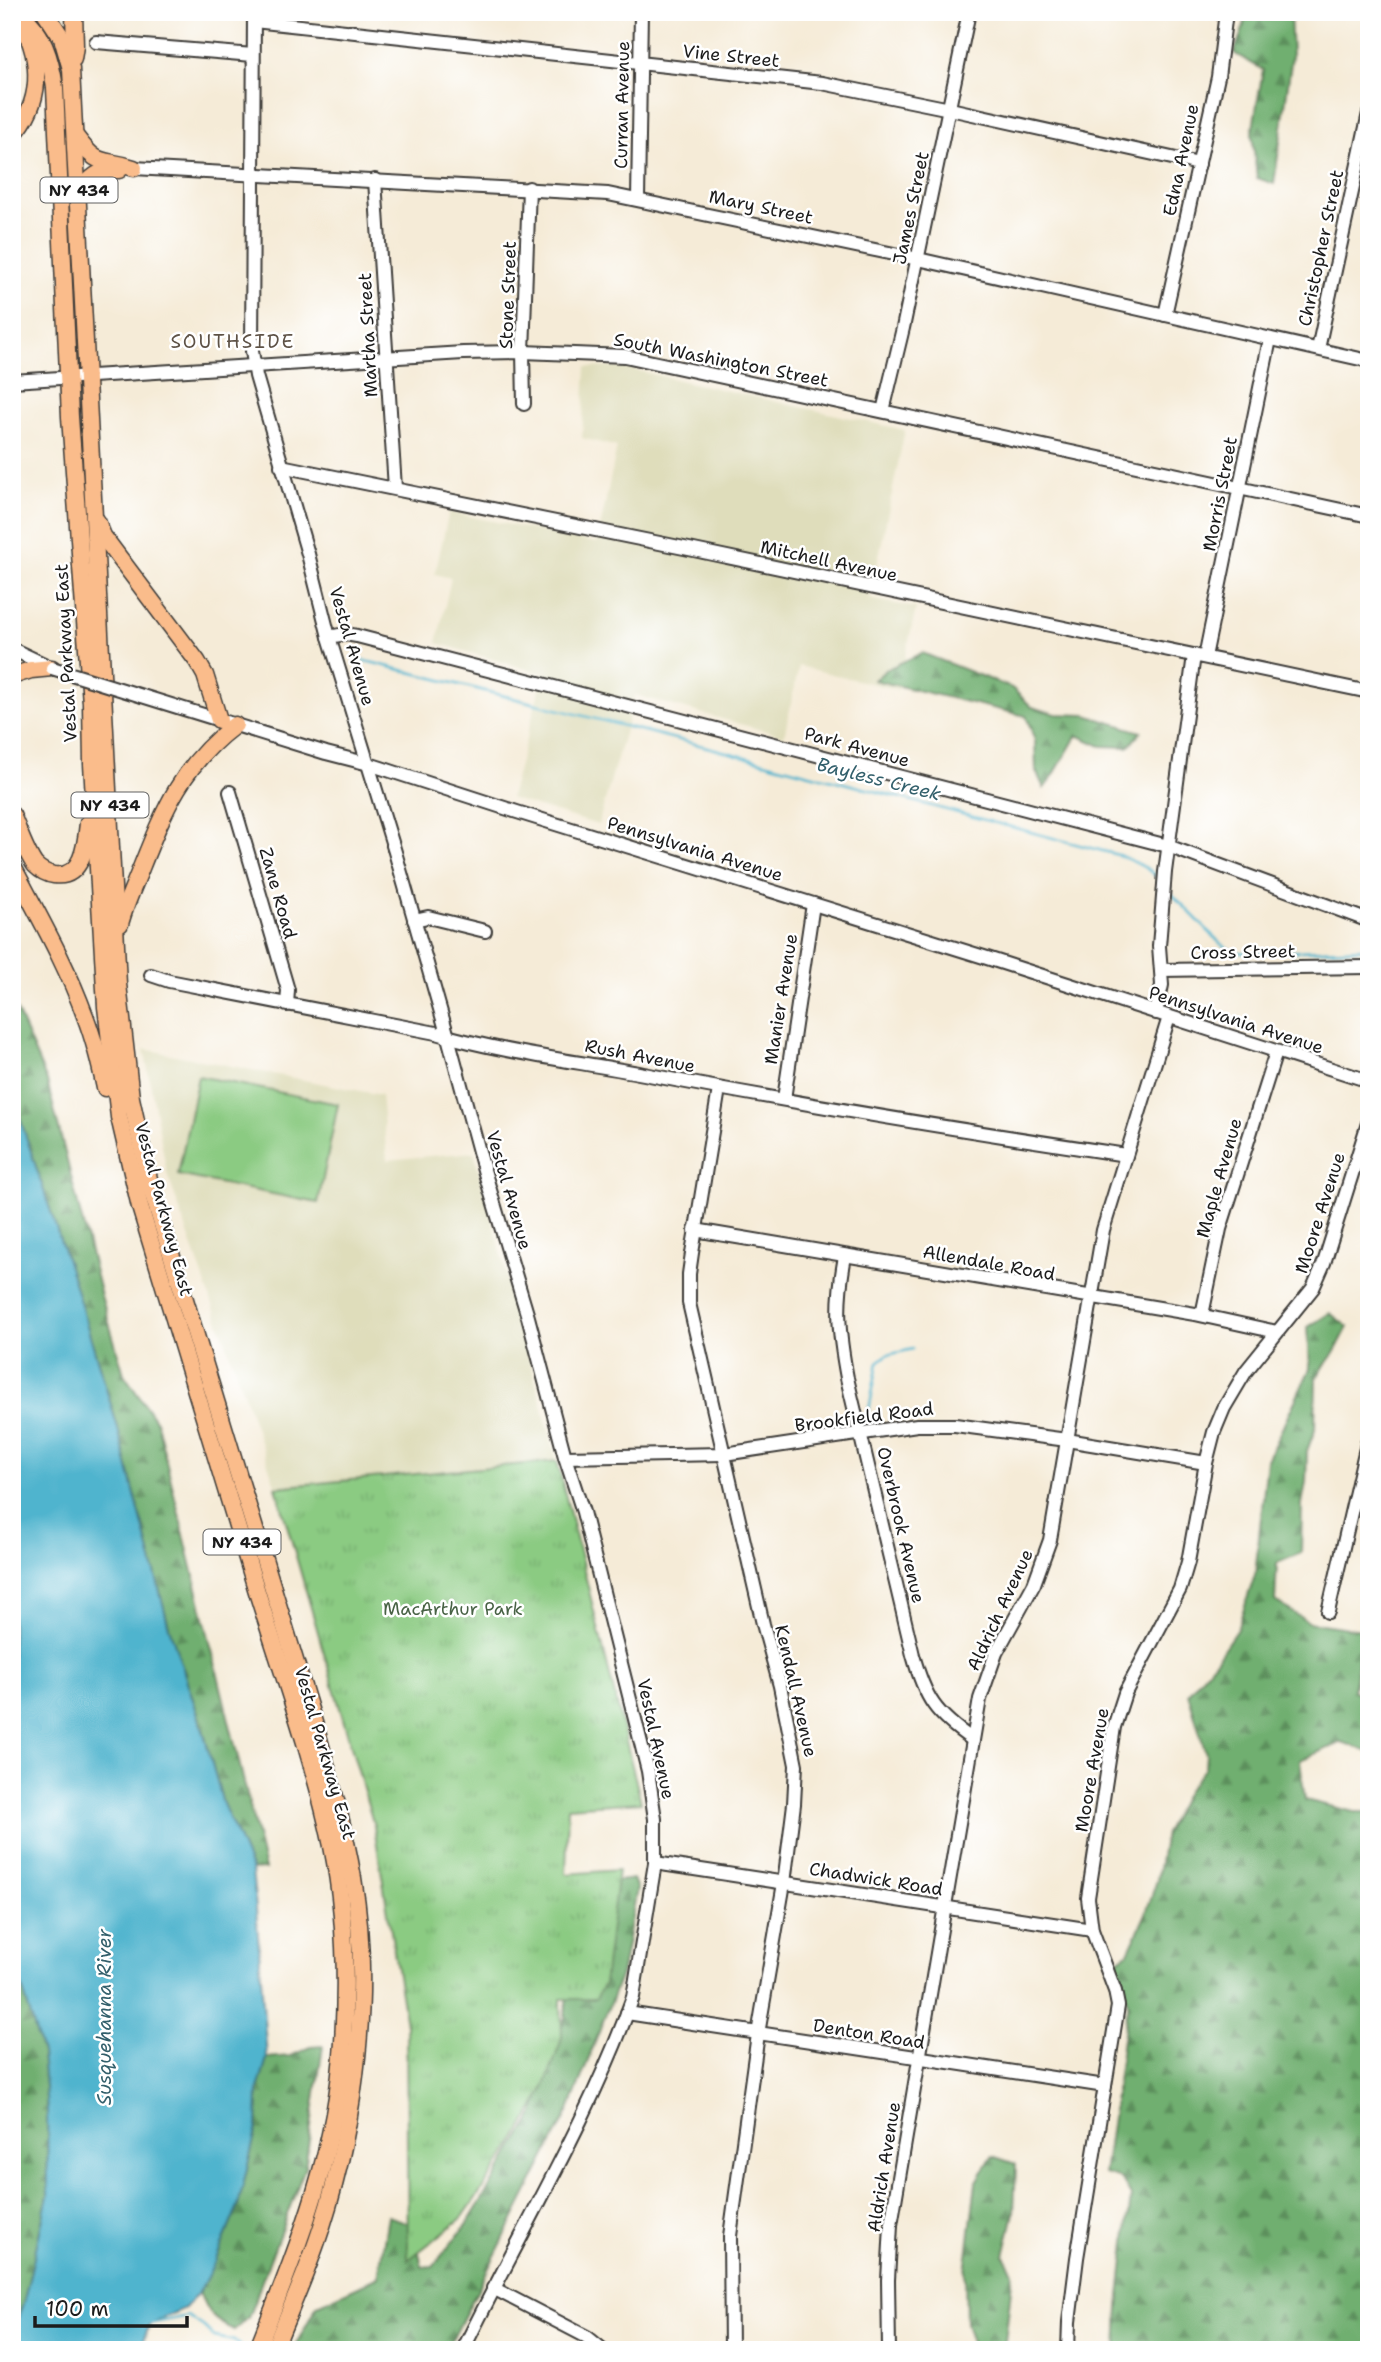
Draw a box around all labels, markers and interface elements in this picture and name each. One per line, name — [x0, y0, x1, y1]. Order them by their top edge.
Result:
street label: Vine Street — [681, 39, 781, 73]
street label: Curran Avenue — [609, 41, 635, 169]
street label: Edna Avenue — [1157, 102, 1205, 218]
street label: James Street — [887, 149, 935, 267]
street label: Christopher Street — [1293, 167, 1349, 329]
road number: NY 434 — [41, 178, 118, 202]
street label: Mary Street — [707, 184, 815, 230]
street label: Stone Street — [494, 240, 522, 350]
street label: Martha Street — [353, 272, 383, 398]
street label: South Washington Street — [612, 327, 830, 393]
district label: SOUTHSIDE — [171, 329, 295, 354]
street label: Morris Street — [1197, 434, 1243, 553]
street label: Mitchell Avenue — [758, 535, 900, 587]
street label: Vestal Parkway East — [49, 563, 83, 743]
street label: Vestal Avenue — [324, 584, 380, 708]
street label: Park Avenue — [802, 721, 912, 773]
water label: Bayless Creek — [814, 751, 944, 807]
road number: NY 434 — [72, 792, 148, 818]
street label: Pennsylvania Avenue — [604, 811, 786, 887]
street label: Zane Road — [253, 844, 303, 942]
street label: Manier Avenue — [759, 932, 803, 1066]
street label: Cross Street — [1190, 939, 1296, 965]
street label: Pennsylvania Avenue — [1146, 980, 1326, 1060]
street label: Rush Avenue — [583, 1034, 697, 1078]
street label: Maple Avenue — [1190, 1115, 1248, 1241]
street label: Vestal Parkway East — [129, 1119, 199, 1299]
street label: Vestal Avenue — [481, 1128, 537, 1252]
street label: Moore Avenue — [1289, 1149, 1351, 1277]
street label: Allendale Road — [921, 1240, 1057, 1286]
street label: Brookfield Road — [793, 1397, 935, 1437]
street label: Overbrook Avenue — [871, 1444, 931, 1606]
road number: NY 434 — [204, 1530, 280, 1554]
street label: Aldrich Avenue — [961, 1545, 1039, 1675]
park label: MacArthur Park — [383, 1597, 523, 1621]
street label: Kendall Avenue — [769, 1623, 823, 1759]
street label: Vestal Parkway East — [289, 1664, 361, 1842]
street label: Vestal Avenue — [631, 1676, 681, 1802]
street label: Moore Avenue — [1069, 1706, 1115, 1834]
street label: Chadwick Road — [808, 1857, 944, 1901]
water label: Susquehanna River — [92, 1928, 117, 2105]
street label: Denton Road — [811, 2013, 927, 2055]
street label: Aldrich Avenue — [862, 2100, 906, 2234]
scale bar — [35, 2285, 187, 2329]
text: 100 m — [46, 2295, 109, 2323]

